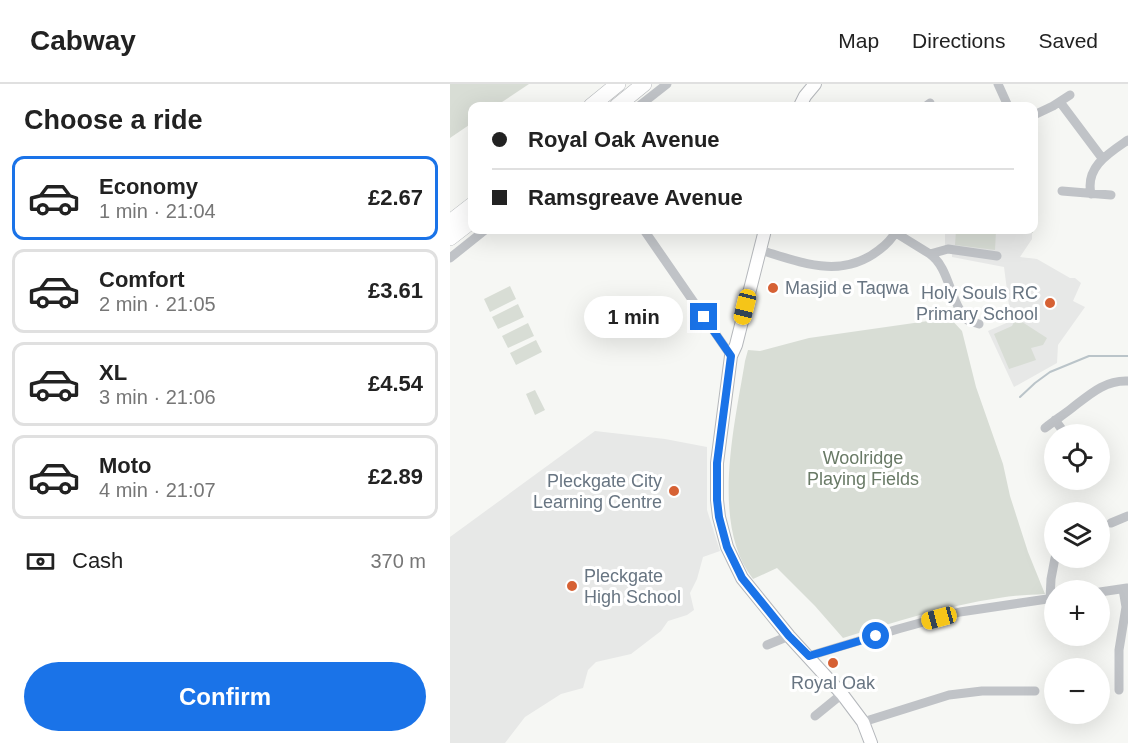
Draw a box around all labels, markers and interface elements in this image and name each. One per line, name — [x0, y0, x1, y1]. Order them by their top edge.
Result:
text: Cabway — [30, 25, 136, 56]
text: Map — [838, 29, 879, 52]
text: Directions — [912, 29, 1005, 52]
text: Saved — [1038, 29, 1098, 52]
text: Choose a ride — [24, 105, 203, 135]
text: Royal Oak Avenue — [528, 127, 720, 152]
icon: car — [27, 171, 81, 225]
text: Economy — [99, 174, 198, 199]
text: £2.67 — [368, 185, 423, 210]
text: Ramsgreave Avenue — [528, 185, 743, 210]
text: 1 min · 21:04 — [99, 200, 216, 222]
icon: car — [27, 264, 81, 318]
text: Comfort — [99, 267, 185, 292]
text: £3.61 — [368, 278, 423, 303]
place label: Masjid e Taqwa — [785, 278, 910, 298]
marker: Masjid e Taqwa — [766, 281, 780, 295]
place label: Holy Souls RC Primary School — [916, 283, 1038, 324]
car — [732, 287, 758, 327]
text: 2 min · 21:05 — [99, 293, 216, 315]
callout: 1 min — [584, 296, 683, 338]
marker: Holy Souls RC Primary School — [1043, 296, 1057, 310]
route end — [690, 303, 717, 330]
text: 1 min — [607, 306, 660, 328]
icon: car — [27, 357, 81, 411]
text: XL — [99, 360, 127, 385]
text: £4.54 — [368, 371, 423, 396]
text: 3 min · 21:06 — [99, 386, 216, 408]
map controls — [1044, 424, 1110, 724]
button: locate — [1044, 424, 1110, 490]
park label: Woolridge Playing Fields — [807, 448, 919, 489]
icon: car — [27, 450, 81, 504]
text: Moto — [99, 453, 152, 478]
text: £2.89 — [368, 464, 423, 489]
place label: Pleckgate City Learning Centre — [533, 471, 662, 512]
text: 4 min · 21:07 — [99, 479, 216, 501]
marker: Pleckgate City Learning Centre — [667, 484, 681, 498]
button: layers — [1044, 502, 1110, 568]
icon: cash — [24, 545, 57, 578]
text: Cash — [72, 548, 123, 573]
text: 370 m — [370, 550, 426, 572]
place label: Pleckgate High School — [584, 566, 681, 607]
marker: Pleckgate High School — [565, 579, 579, 593]
button: + — [1044, 580, 1110, 646]
car — [919, 605, 959, 631]
route start — [862, 622, 889, 649]
marker: Royal Oak — [826, 656, 840, 670]
button: − — [1044, 658, 1110, 724]
button: Confirm — [24, 662, 426, 731]
place label: Royal Oak — [791, 673, 876, 693]

